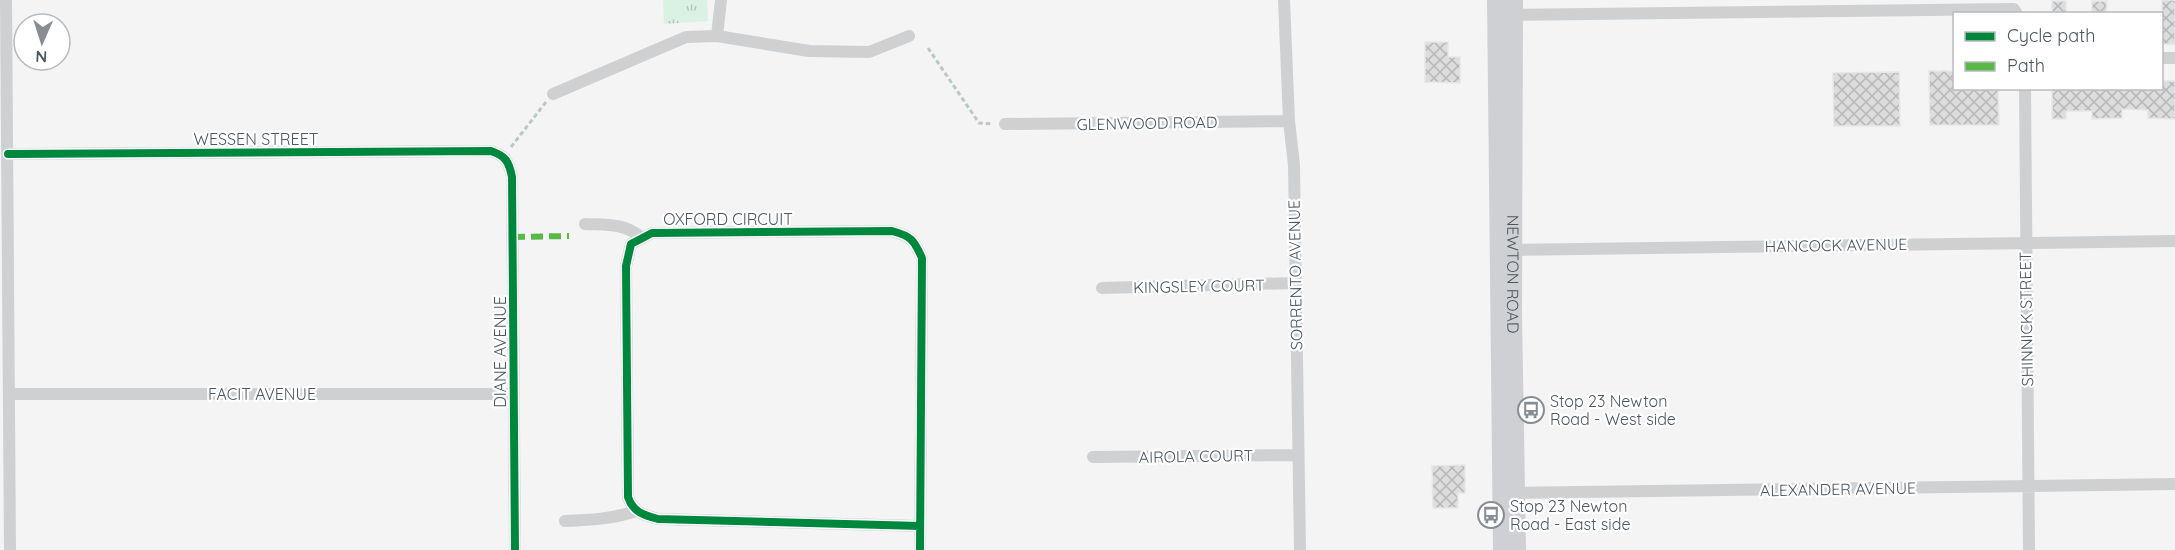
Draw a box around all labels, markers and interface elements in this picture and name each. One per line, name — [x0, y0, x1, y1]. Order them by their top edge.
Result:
north arrow — [12, 12, 72, 72]
legend — [1953, 12, 2163, 90]
text: Cycle path — [2007, 24, 2095, 47]
text: N — [35, 47, 48, 67]
text: Path — [2007, 54, 2045, 77]
street label: GLENWOOD ROAD — [1076, 112, 1218, 134]
street label: WESSEN STREET — [194, 129, 319, 149]
street label: SORRENTO AVENUE — [1284, 200, 1306, 350]
street label: OXFORD CIRCUIT — [663, 209, 793, 229]
street label: NEWTON ROAD — [1503, 215, 1523, 333]
street label: HANCOCK AVENUE — [1765, 234, 1907, 256]
street label: SHINNICK STREET — [2015, 251, 2037, 386]
street label: KINGSLEY COURT — [1133, 275, 1265, 297]
street label: DIANE AVENUE — [490, 296, 510, 408]
street label: FACIT AVENUE — [208, 384, 316, 404]
place label: Stop 23 Newton Road - West side — [1550, 391, 1676, 429]
bus stop icon: Stop 23 Newton Road - West side — [1516, 395, 1546, 425]
street label: AIROLA COURT — [1139, 445, 1254, 467]
street label: ALEXANDER AVENUE — [1760, 478, 1916, 500]
place label: Stop 23 Newton Road - East side — [1510, 496, 1630, 534]
bus stop icon: Stop 23 Newton Road - East side — [1476, 500, 1506, 530]

